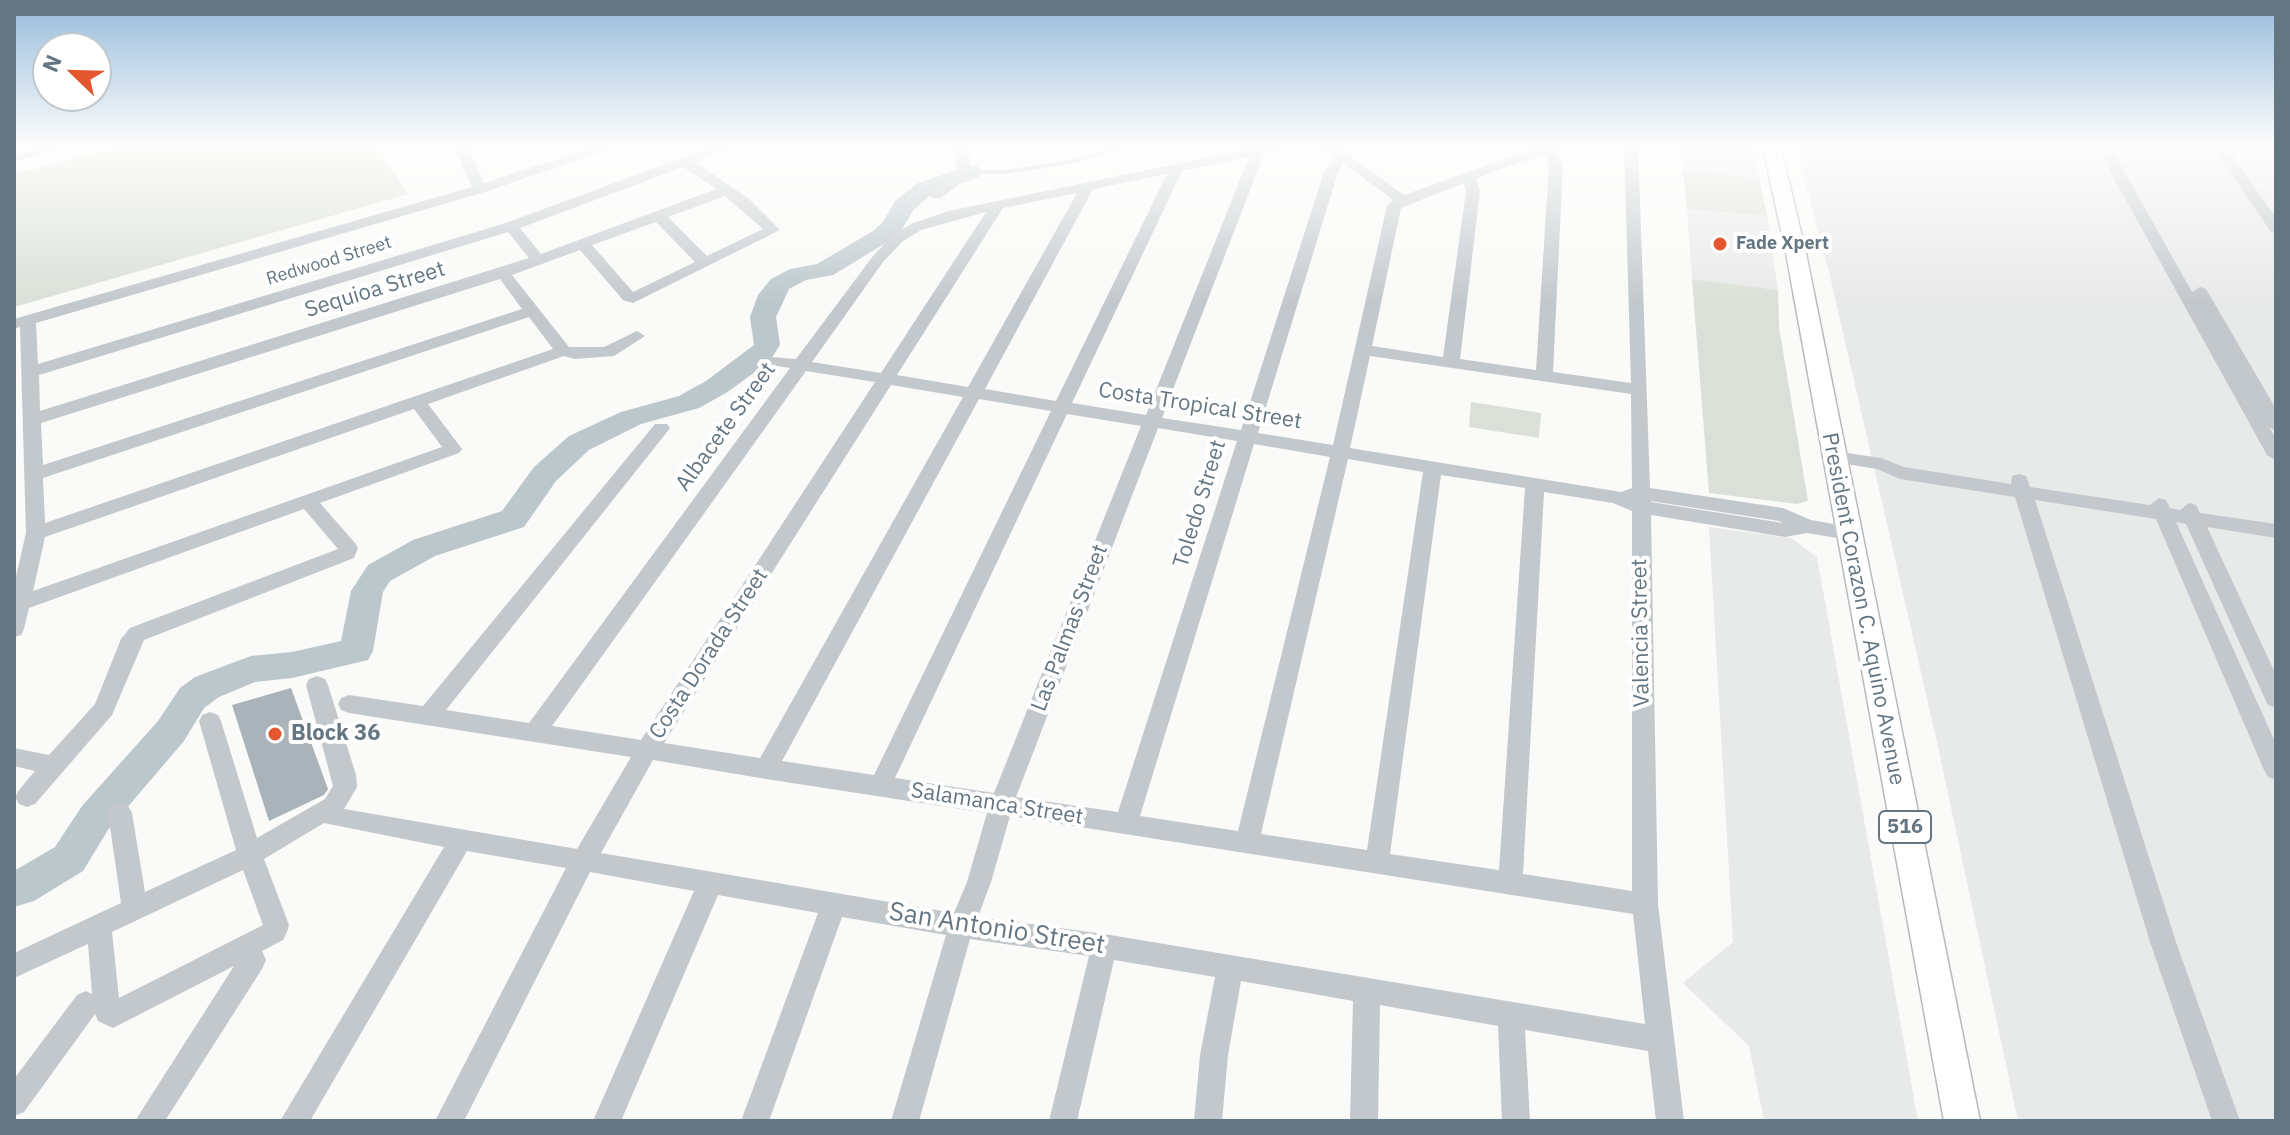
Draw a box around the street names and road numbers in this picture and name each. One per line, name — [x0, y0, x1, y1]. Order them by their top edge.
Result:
street label: Redwood Street — [264, 232, 394, 290]
street label: Sequioa Street — [302, 256, 448, 324]
street label: Albacete Street — [670, 357, 782, 497]
street label: Costa Tropical Street — [1096, 377, 1304, 435]
street label: President Corazon C. Aquino Avenue — [1816, 431, 1910, 787]
street label: Toledo Street — [1168, 437, 1232, 571]
street label: Las Palmas Street — [1026, 541, 1114, 715]
street label: Valencia Street — [1627, 558, 1655, 708]
street label: Costa Dorada Street — [644, 564, 774, 744]
street label: Salamanca Street — [909, 777, 1085, 831]
road number: 516 — [1879, 811, 1931, 843]
street label: San Antonio Street — [887, 897, 1107, 961]

